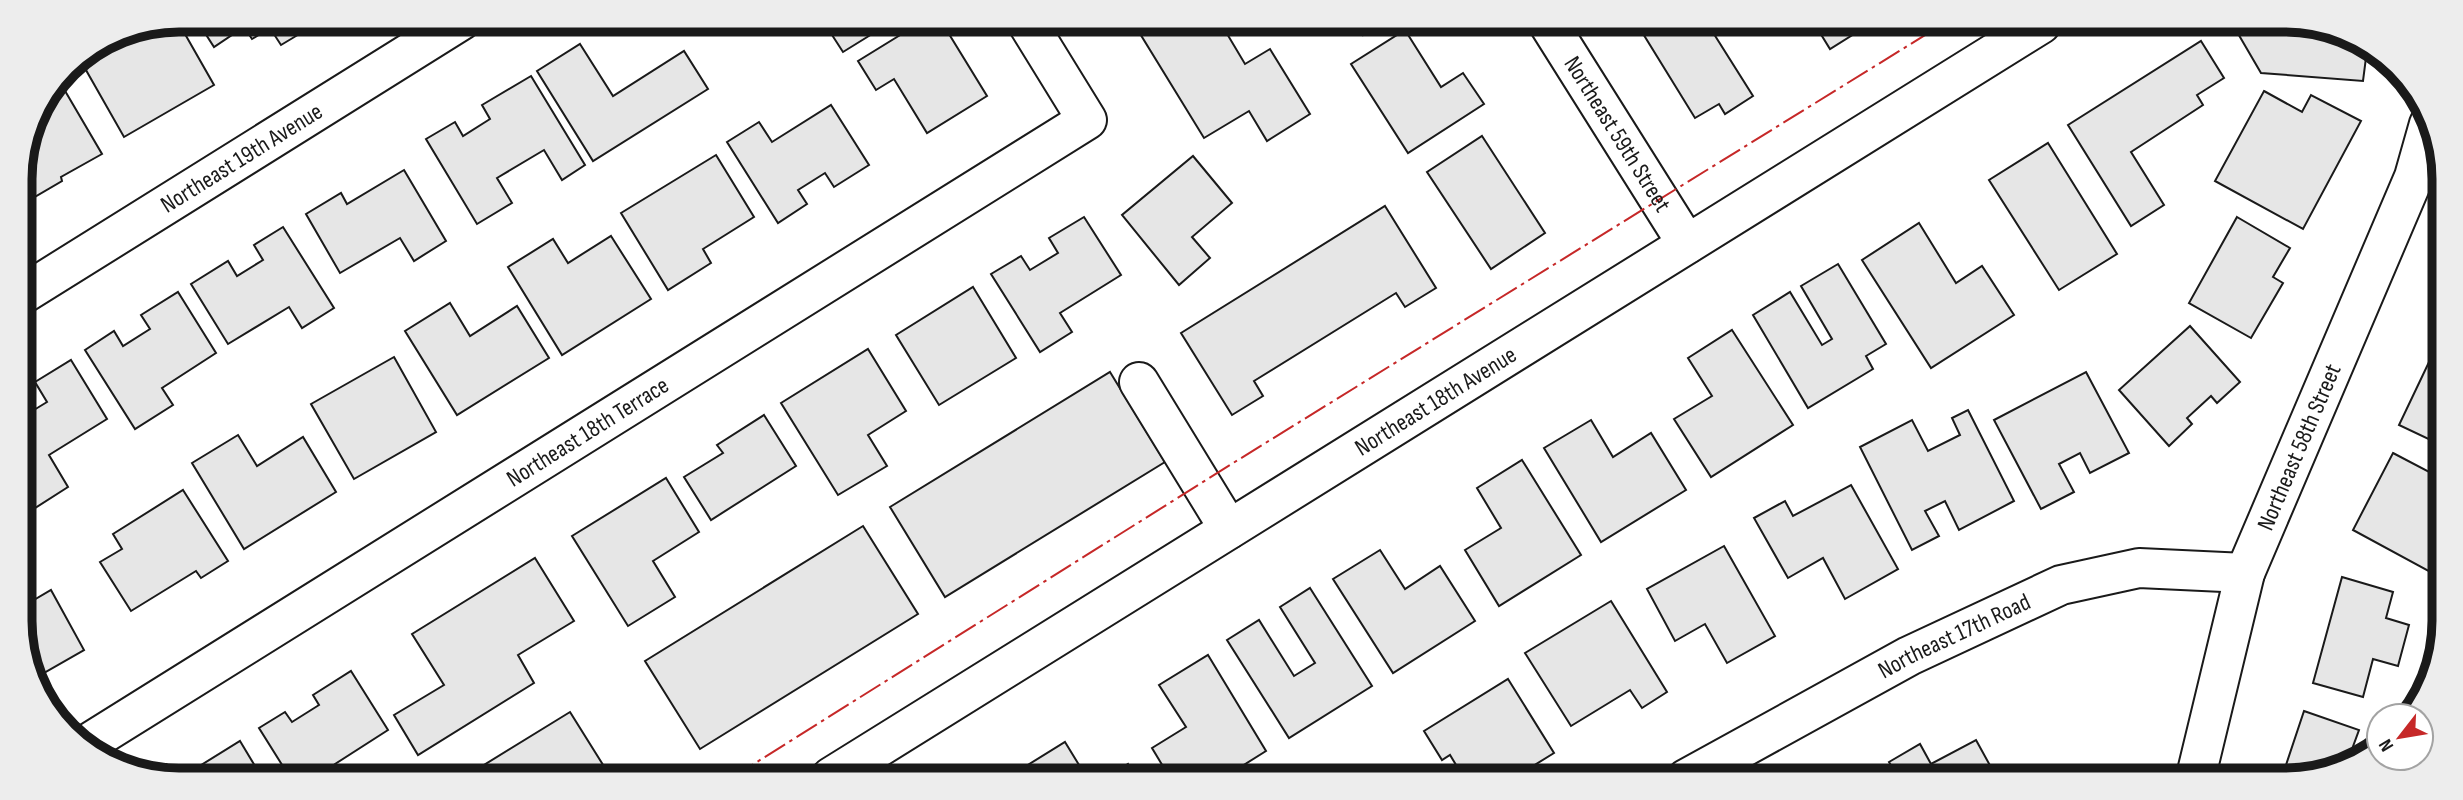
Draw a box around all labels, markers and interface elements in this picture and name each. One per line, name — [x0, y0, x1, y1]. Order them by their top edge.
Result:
street label: Northeast 59th Street — [1558, 51, 1677, 217]
street label: Northeast 19th Avenue — [155, 96, 328, 219]
street label: Northeast 18th Avenue — [1349, 340, 1522, 462]
street label: Northeast 58th Street — [2251, 359, 2347, 535]
street label: Northeast 18th Terrace — [501, 370, 674, 493]
street label: Northeast 17th Road — [1873, 587, 2035, 685]
north arrow — [2365, 702, 2435, 772]
text: N — [2374, 735, 2399, 755]

